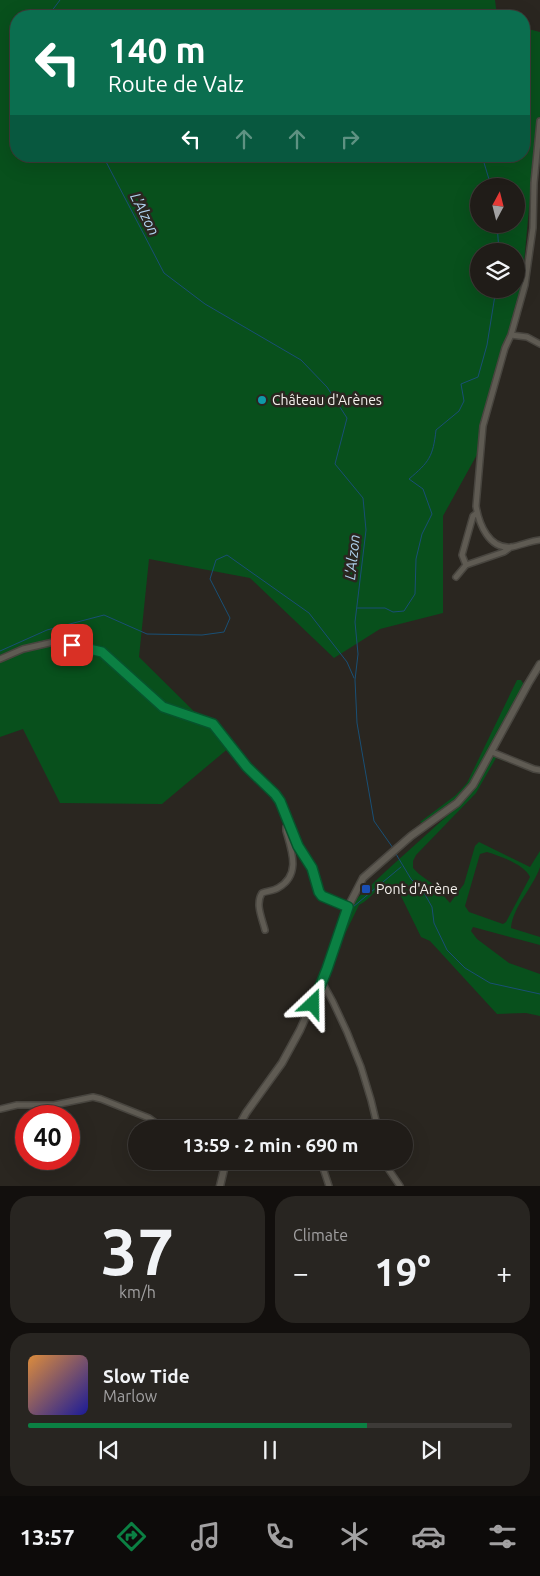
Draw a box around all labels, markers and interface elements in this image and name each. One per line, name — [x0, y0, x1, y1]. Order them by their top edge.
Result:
icon: left — [25, 30, 90, 95]
text: 140 m — [108, 30, 206, 70]
text: Route de Valz — [108, 71, 244, 96]
icon: left — [177, 125, 205, 153]
icon: ahead — [230, 125, 258, 153]
icon: ahead — [283, 125, 311, 153]
icon: right — [336, 125, 364, 153]
north arrow — [470, 178, 525, 232]
map controls — [470, 178, 525, 298]
water label: L'Alzon — [127, 190, 163, 238]
button: layers — [470, 243, 525, 298]
place label: Château d'Arènes — [272, 392, 382, 408]
marker: Château d'Arènes — [256, 394, 268, 406]
water label: L'Alzon — [341, 533, 363, 581]
pin — [51, 624, 93, 666]
icon: arrive — [58, 631, 86, 659]
place label: Pont d'Arène — [376, 881, 458, 897]
marker: Pont d'Arène — [360, 883, 372, 895]
position arrow — [286, 977, 338, 1029]
speed limit sign: 40 — [15, 1105, 80, 1170]
text: 13:59 · 2 min · 690 m — [183, 1134, 358, 1156]
text: 37 — [101, 1214, 174, 1287]
text: Climate — [293, 1226, 348, 1244]
text: 19° — [374, 1251, 431, 1293]
text: − — [293, 1257, 309, 1288]
text: + — [496, 1257, 512, 1288]
text: km/h — [119, 1283, 156, 1301]
text: Slow Tide — [103, 1365, 190, 1387]
text: Marlow — [103, 1387, 157, 1405]
icon: previous — [95, 1436, 123, 1464]
icon: pause — [256, 1436, 284, 1464]
icon: next — [417, 1436, 445, 1464]
icon: directions — [114, 1519, 149, 1554]
icon: music — [188, 1519, 223, 1554]
icon: phone — [262, 1519, 297, 1554]
icon: climate — [337, 1519, 372, 1554]
icon: car — [411, 1519, 446, 1554]
icon: filters — [485, 1519, 520, 1554]
text: 13:57 — [20, 1524, 75, 1549]

